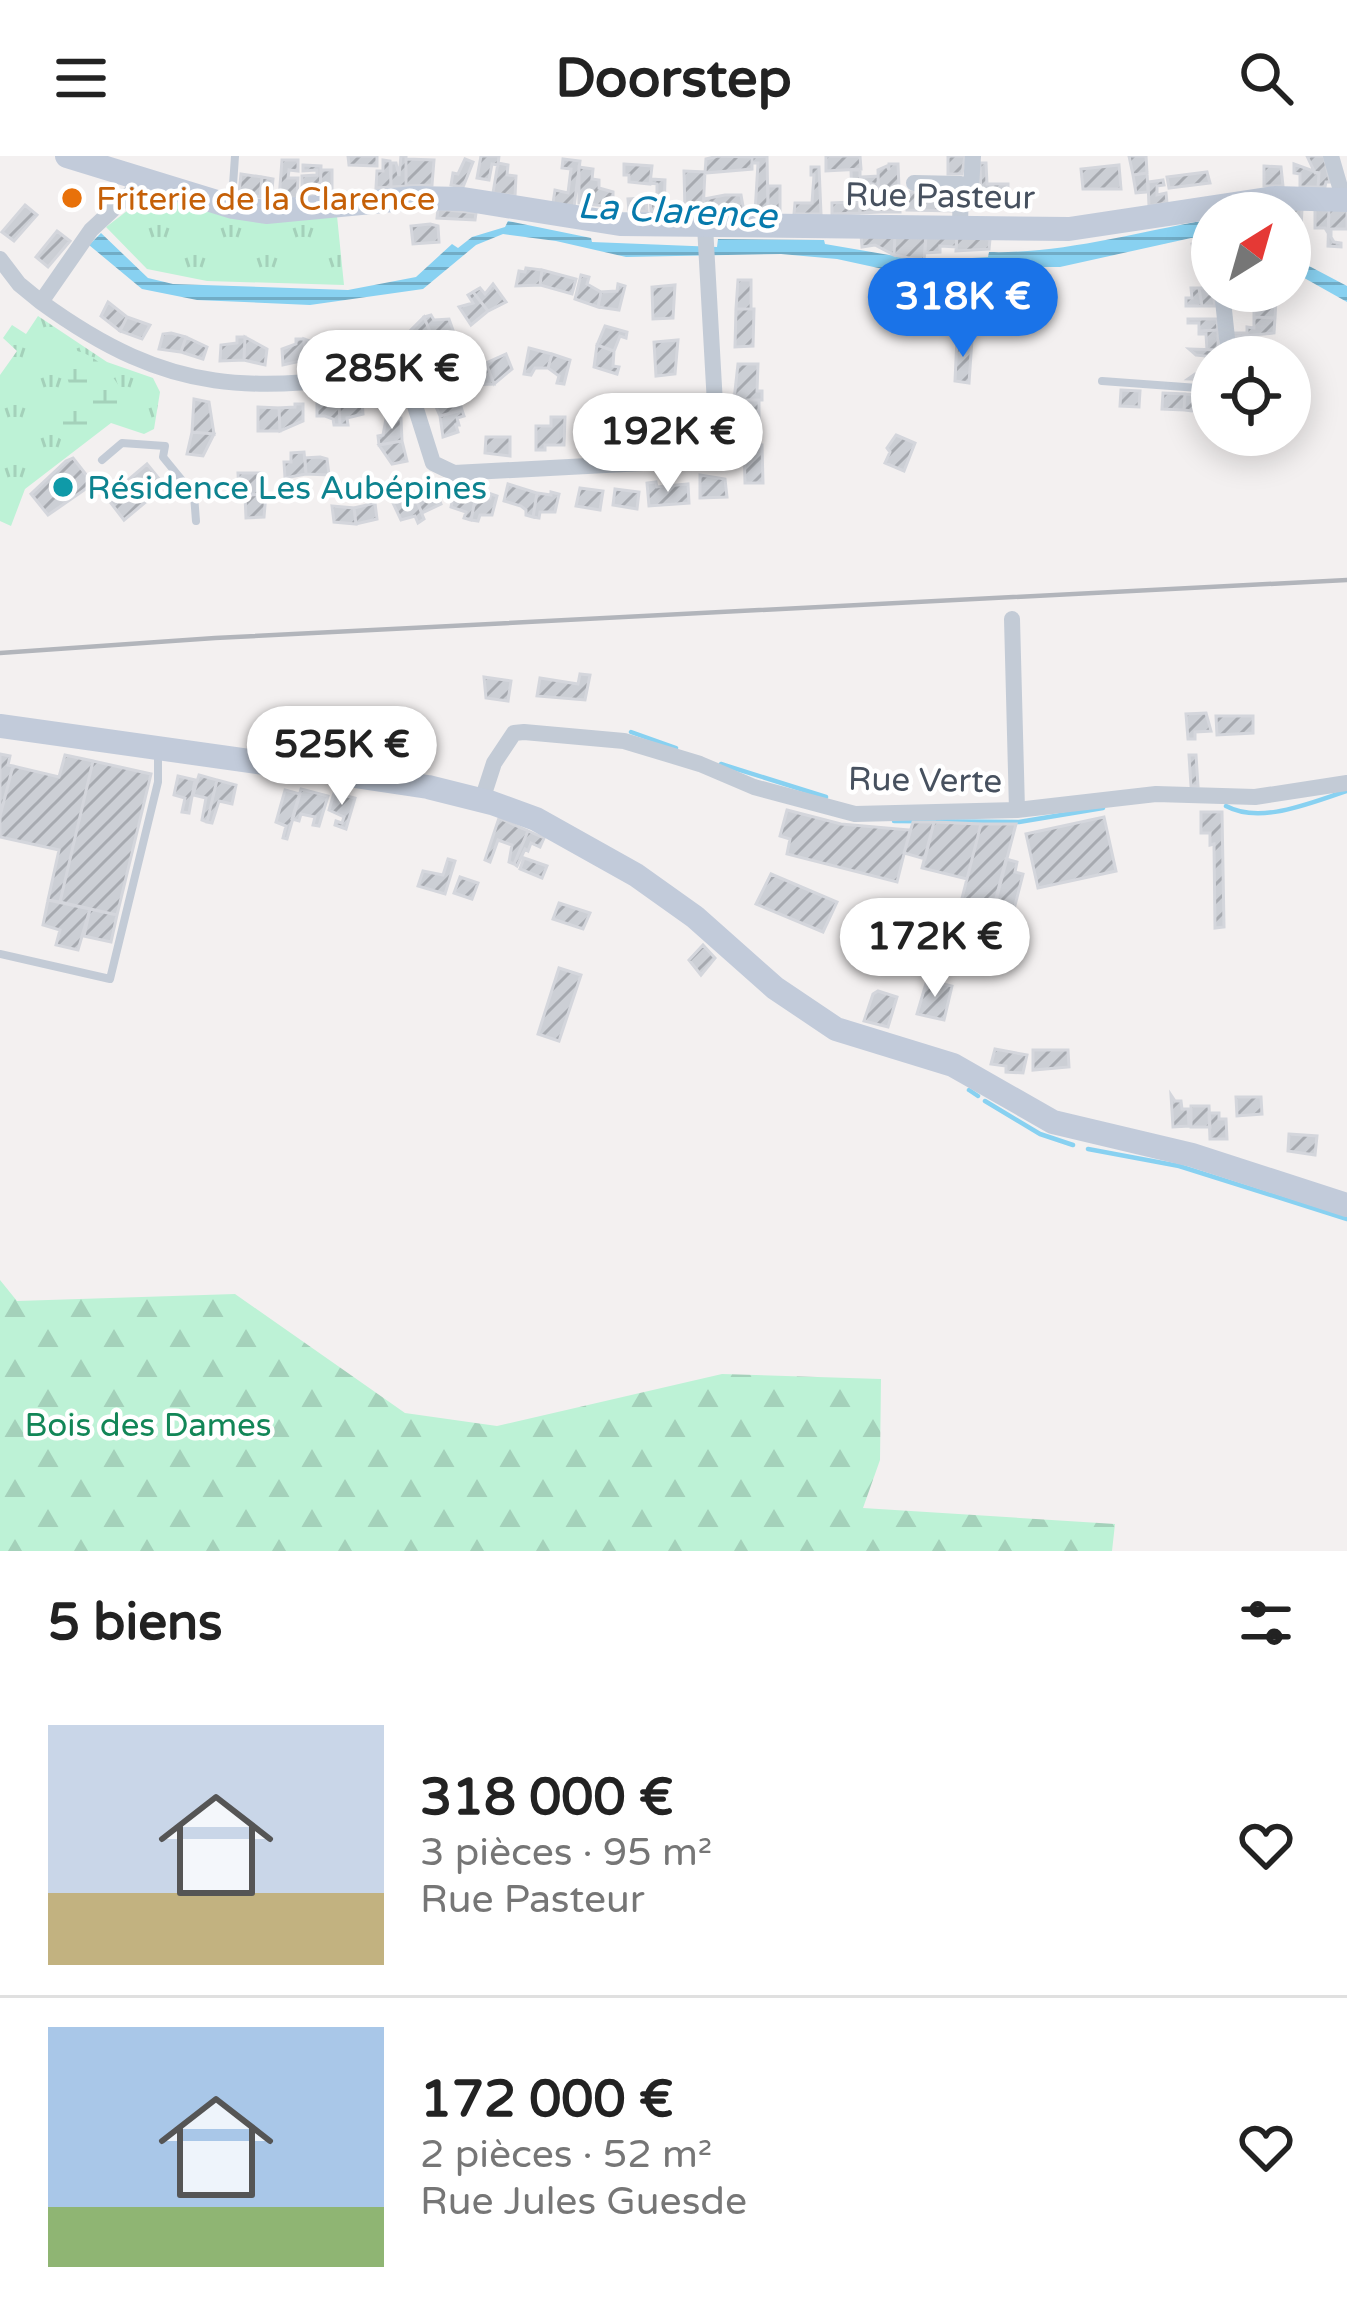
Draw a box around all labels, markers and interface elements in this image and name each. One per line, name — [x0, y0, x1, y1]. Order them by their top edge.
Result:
icon: menu — [48, 45, 114, 111]
icon: search — [1233, 45, 1299, 111]
text: Doorstep — [555, 46, 792, 111]
street label: Rue Pasteur — [845, 175, 1036, 218]
place label: Friterie de la Clarence — [96, 180, 435, 219]
marker: Friterie de la Clarence — [59, 185, 85, 211]
water label: La Clarence — [576, 185, 779, 238]
north arrow — [1191, 192, 1311, 312]
map controls — [1191, 192, 1311, 456]
pin: 318K € — [865, 258, 1061, 360]
text: 318K € — [895, 273, 1031, 320]
pin: 285K € — [294, 330, 490, 432]
button: locate — [1191, 336, 1311, 456]
text: 285K € — [324, 345, 460, 392]
pin: 192K € — [570, 393, 766, 495]
text: 192K € — [600, 408, 736, 455]
place label: Résidence Les Aubépines — [87, 469, 487, 508]
marker: Résidence Les Aubépines — [50, 474, 76, 500]
pin: 525K € — [244, 706, 440, 808]
text: 525K € — [274, 721, 410, 768]
street label: Rue Verte — [847, 760, 1002, 801]
pin: 172K € — [837, 898, 1033, 1000]
text: 172K € — [867, 913, 1003, 960]
park label: Bois des Dames — [24, 1406, 272, 1445]
icon: filters — [1233, 1590, 1299, 1656]
text: 5 biens — [48, 1592, 223, 1654]
text: 318 000 € — [420, 1767, 673, 1829]
icon: home — [144, 1773, 288, 1917]
icon: heart — [1233, 1812, 1299, 1878]
text: 3 pièces · 95 m² — [420, 1829, 712, 1876]
text: Rue Pasteur — [420, 1876, 645, 1923]
text: 172 000 € — [420, 2069, 673, 2131]
icon: home — [144, 2075, 288, 2219]
icon: heart — [1233, 2114, 1299, 2180]
text: 2 pièces · 52 m² — [420, 2131, 712, 2178]
text: Rue Jules Guesde — [420, 2178, 747, 2225]

